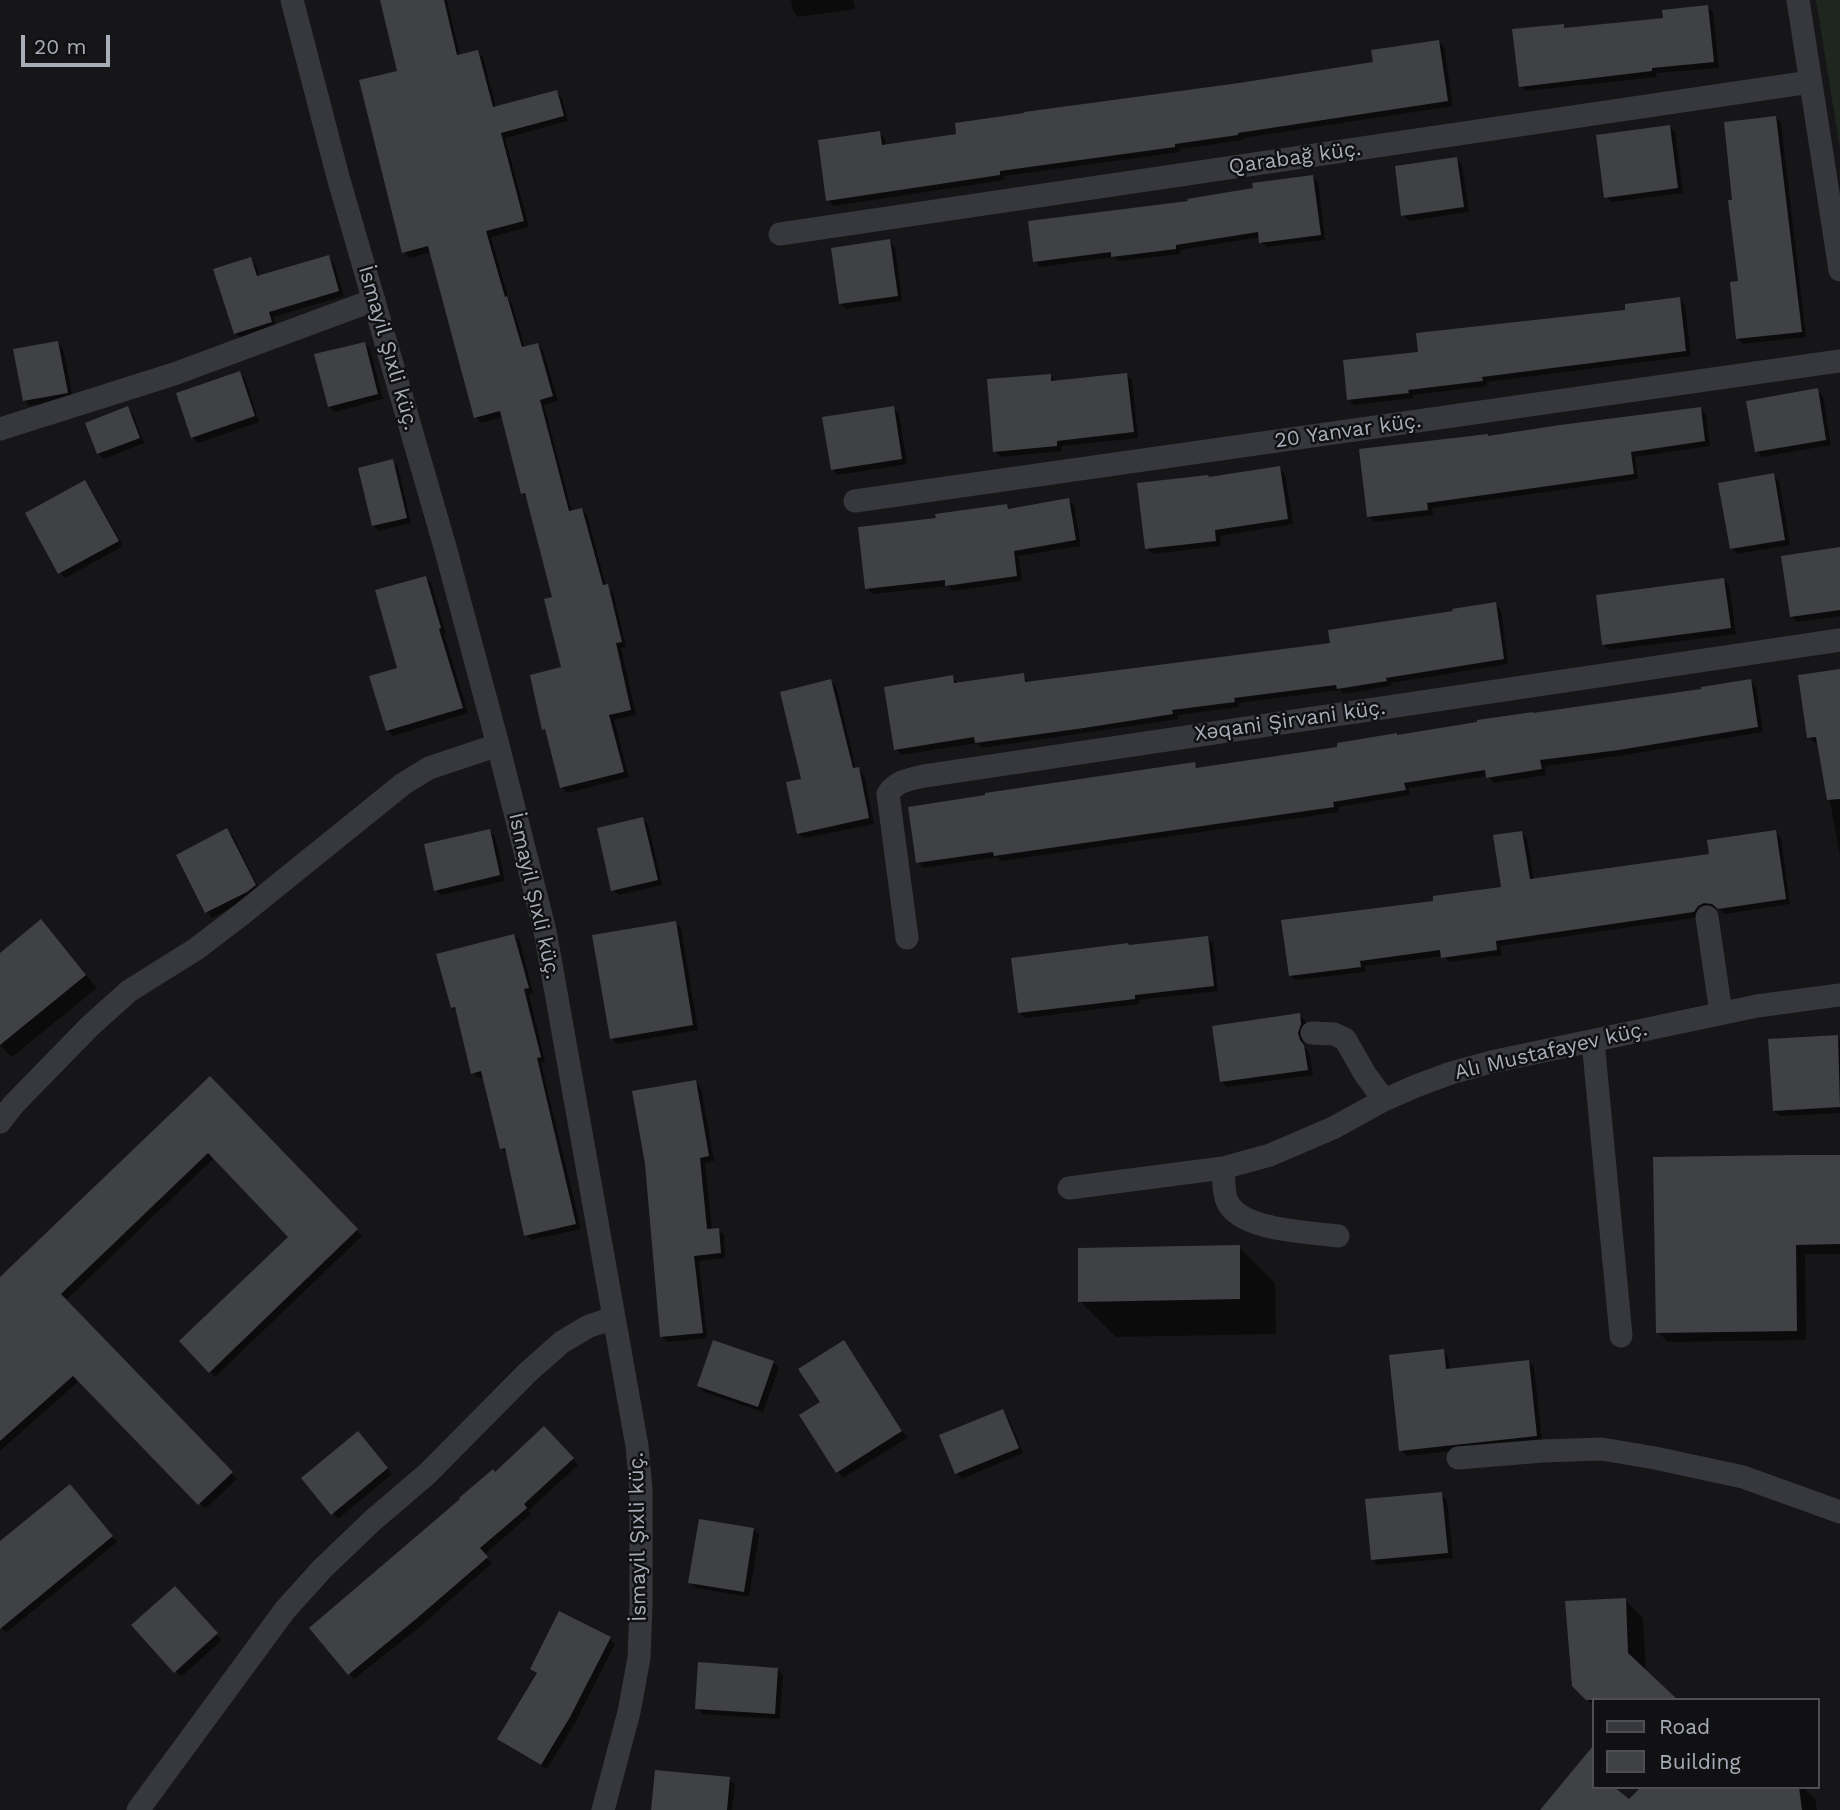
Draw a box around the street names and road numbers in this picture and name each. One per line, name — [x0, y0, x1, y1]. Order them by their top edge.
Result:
street label: Qarabağ küç. — [1227, 136, 1363, 180]
street label: İsmayil Şıxli küç. — [352, 263, 424, 433]
street label: 20 Yanvar küç. — [1273, 408, 1423, 454]
street label: Xəqani Şirvani küç. — [1193, 695, 1387, 747]
street label: İsmayil Şıxli küç. — [503, 810, 565, 982]
street label: Alı Mustafayev küç. — [1452, 1017, 1650, 1085]
street label: İsmayil Şıxli küç. — [624, 1452, 652, 1622]

